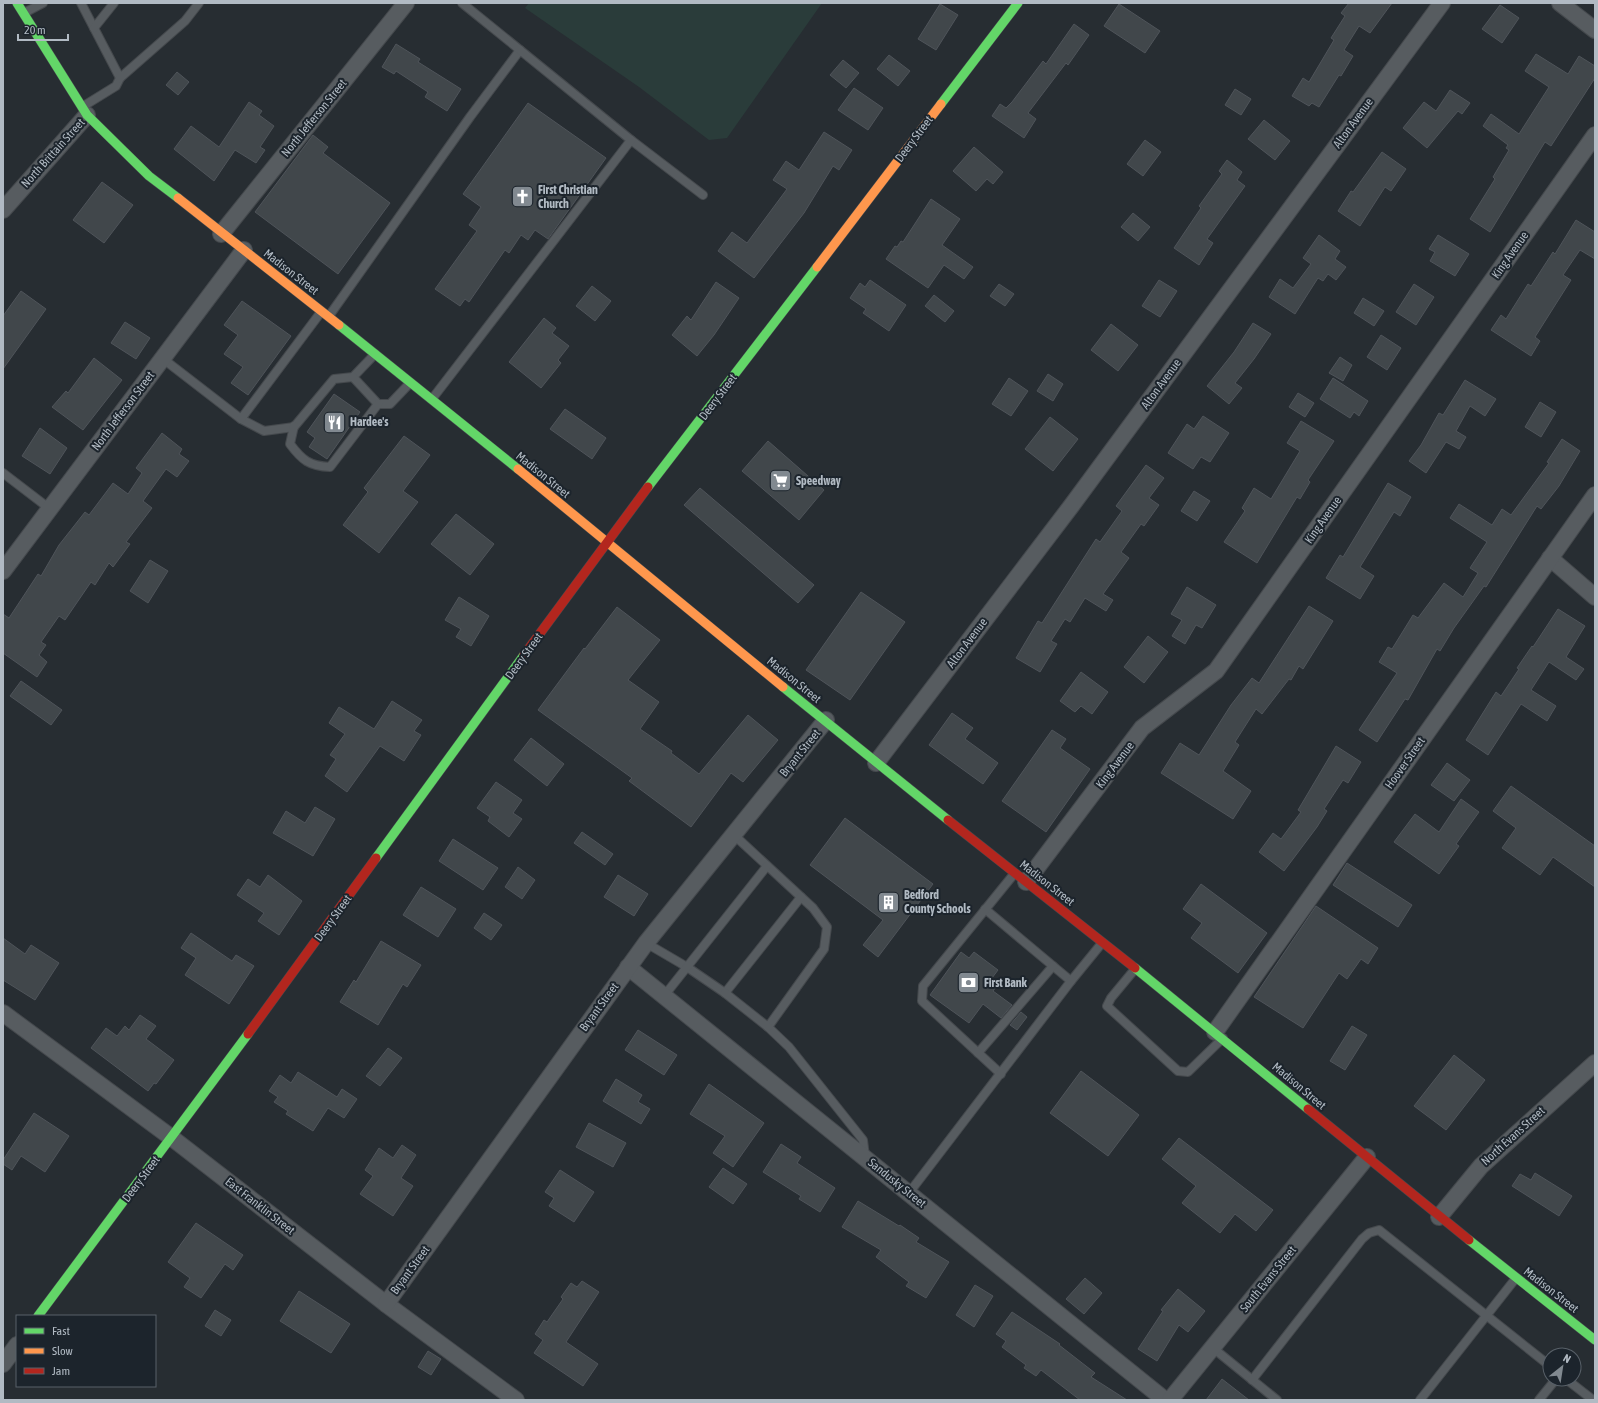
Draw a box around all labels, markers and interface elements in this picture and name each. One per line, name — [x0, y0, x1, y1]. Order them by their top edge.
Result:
scale bar — [18, 16, 68, 42]
text: 20 m — [24, 23, 46, 37]
street label: North Jefferson Street — [279, 76, 350, 160]
street label: Alton Avenue — [1330, 95, 1376, 151]
street label: Deery Street — [892, 113, 936, 165]
street label: North Brittain Street — [18, 115, 88, 190]
place label: First Christian Church — [538, 183, 598, 211]
church icon: First Christian Church — [510, 184, 536, 210]
street label: King Avenue — [1489, 229, 1531, 281]
street label: Madison Street — [261, 246, 322, 298]
street label: Alton Avenue — [1138, 356, 1184, 412]
street label: North Jefferson Street — [89, 368, 158, 453]
street label: Deery Street — [696, 371, 740, 423]
restaurant icon: Hardee's — [321, 409, 347, 435]
place label: Hardee's — [350, 415, 389, 429]
street label: Madison Street — [513, 449, 573, 501]
supermarket icon: Speedway — [768, 468, 794, 494]
place label: Speedway — [796, 474, 841, 488]
street label: King Avenue — [1302, 494, 1344, 546]
street label: Alton Avenue — [944, 615, 990, 671]
street label: Deery Street — [502, 630, 546, 682]
street label: Madison Street — [764, 654, 824, 706]
street label: Bryant Street — [777, 726, 824, 780]
street label: Hoover Street — [1382, 734, 1428, 792]
street label: King Avenue — [1093, 739, 1137, 791]
street label: Madison Street — [1017, 857, 1078, 909]
place label: Bedford County Schools — [904, 888, 971, 916]
building icon: Bedford County Schools — [876, 889, 902, 915]
street label: Deery Street — [311, 892, 355, 944]
bank icon: First Bank — [956, 970, 982, 996]
place label: First Bank — [984, 976, 1028, 990]
street label: Bryant Street — [577, 979, 622, 1034]
street label: Madison Street — [1269, 1060, 1329, 1113]
street label: North Evans Street — [1478, 1103, 1548, 1168]
street label: Deery Street — [119, 1153, 163, 1205]
street label: Sandusky Street — [865, 1155, 929, 1211]
street label: East Franklin Street — [222, 1175, 298, 1238]
street label: Bryant Street — [388, 1242, 433, 1297]
street label: South Evans Street — [1237, 1243, 1299, 1315]
street label: Madison Street — [1521, 1264, 1582, 1316]
legend — [16, 1315, 156, 1387]
text: Fast — [52, 1324, 70, 1338]
text: Slow — [52, 1344, 73, 1358]
north arrow — [1542, 1347, 1582, 1387]
text: N — [1561, 1352, 1573, 1365]
text: Jam — [52, 1364, 70, 1378]

